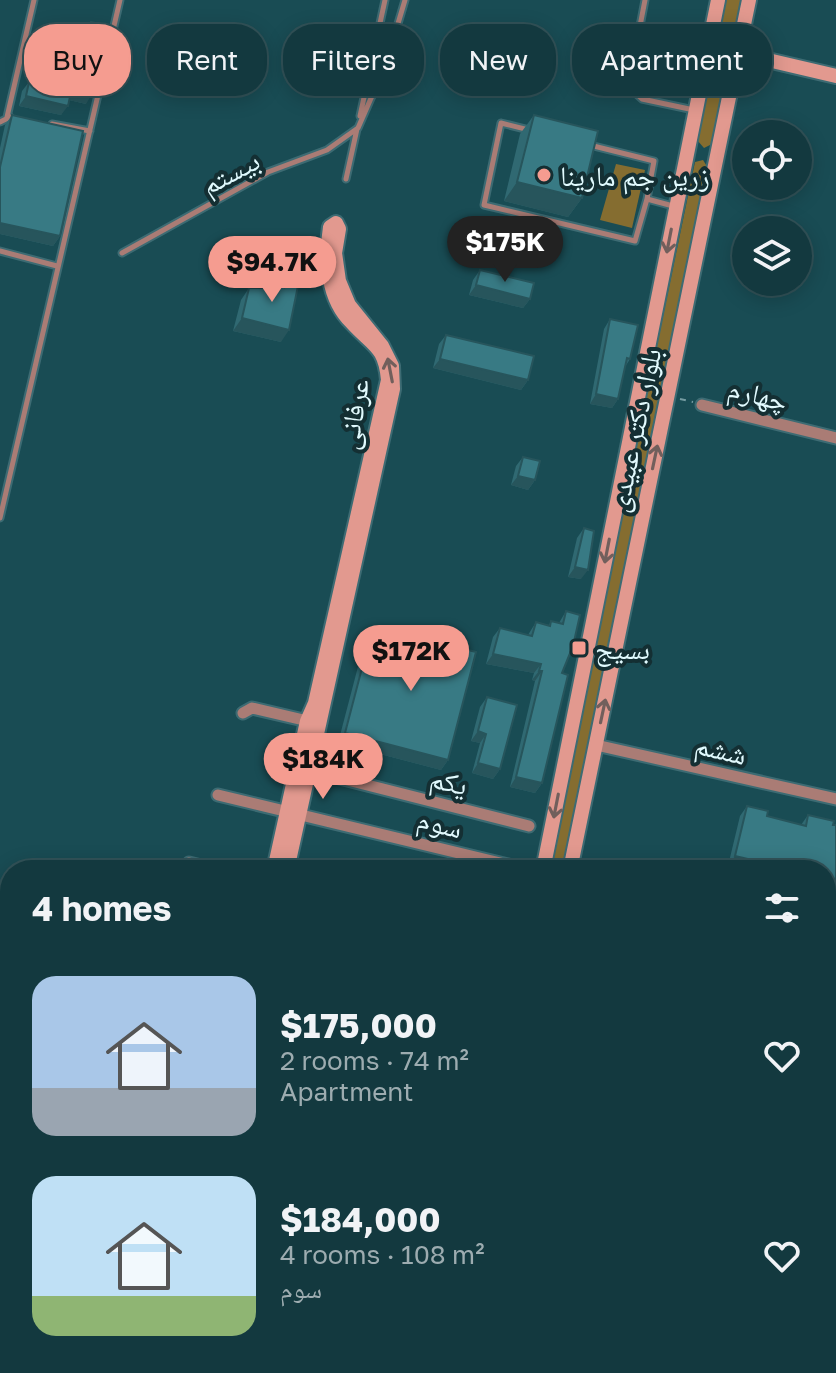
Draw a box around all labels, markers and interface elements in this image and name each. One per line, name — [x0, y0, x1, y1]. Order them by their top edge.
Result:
chip: Buy — [24, 24, 131, 96]
chip: Rent — [147, 24, 267, 96]
chip: Filters — [283, 24, 424, 96]
chip: New — [440, 24, 556, 96]
chip: Apartment — [572, 24, 772, 96]
map controls — [732, 120, 812, 296]
button: locate — [732, 120, 812, 200]
street label: بیستم — [195, 143, 266, 204]
place label: زرین جم مارینا — [560, 159, 710, 195]
marker: زرین جم مارینا — [535, 166, 553, 184]
pin: $175K — [449, 216, 561, 284]
button: layers — [732, 216, 812, 296]
text: $175K — [465, 226, 545, 257]
one-way arrow — [661, 228, 676, 253]
pin: $94.7K — [207, 236, 337, 304]
text: $94.7K — [226, 246, 318, 277]
street label: بلوار دکتر عبیدی — [601, 345, 668, 515]
one-way arrow — [381, 357, 396, 383]
street label: چهارم — [724, 371, 791, 420]
street label: عرفانی — [331, 376, 377, 452]
one-way arrow — [648, 445, 663, 470]
one-way arrow — [599, 538, 614, 563]
pin: $172K — [355, 625, 467, 693]
place label: بسیج — [595, 632, 650, 667]
text: $172K — [371, 635, 451, 666]
marker: بسیج — [570, 639, 588, 657]
one-way arrow — [596, 699, 611, 725]
street label: ششم — [691, 727, 750, 774]
pin: $184K — [267, 733, 379, 801]
text: $184K — [282, 743, 364, 774]
street label: یکم — [426, 760, 471, 804]
one-way arrow — [547, 793, 562, 818]
street label: سوم — [413, 802, 466, 847]
icon: filters — [760, 886, 804, 930]
text: 4 homes — [32, 888, 172, 928]
text: $175,000 — [280, 1005, 437, 1045]
icon: home — [96, 1008, 192, 1104]
icon: heart — [760, 1034, 804, 1078]
text: 2 rooms · 74 m² — [280, 1045, 469, 1076]
text: Apartment — [280, 1076, 413, 1107]
text: $184,000 — [280, 1199, 440, 1239]
icon: home — [96, 1208, 192, 1304]
icon: heart — [760, 1234, 804, 1278]
text: 4 rooms · 108 m² — [280, 1239, 485, 1270]
text: سوم — [280, 1273, 322, 1304]

